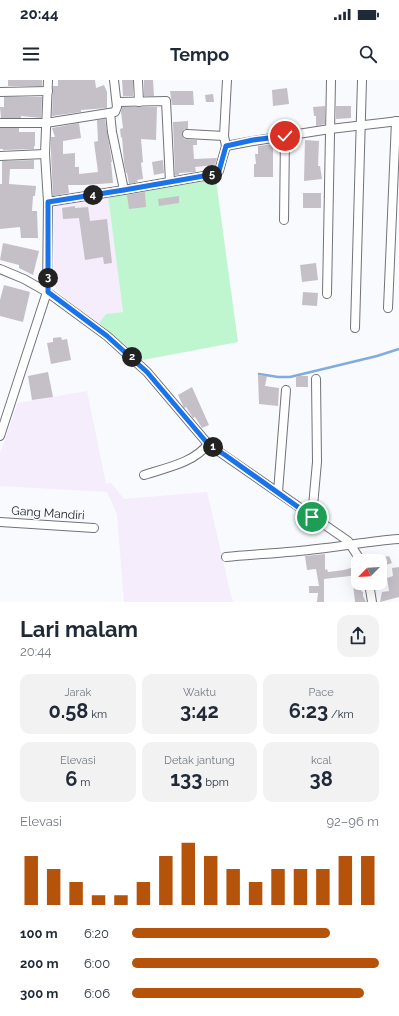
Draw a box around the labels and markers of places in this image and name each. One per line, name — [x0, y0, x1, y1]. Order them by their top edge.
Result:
pin — [268, 119, 302, 153]
pin: 5 — [202, 165, 222, 185]
pin: 4 — [83, 185, 103, 205]
pin: 3 — [38, 268, 58, 288]
pin: 2 — [122, 347, 142, 367]
pin: 1 — [203, 437, 223, 457]
pin — [295, 500, 329, 534]

